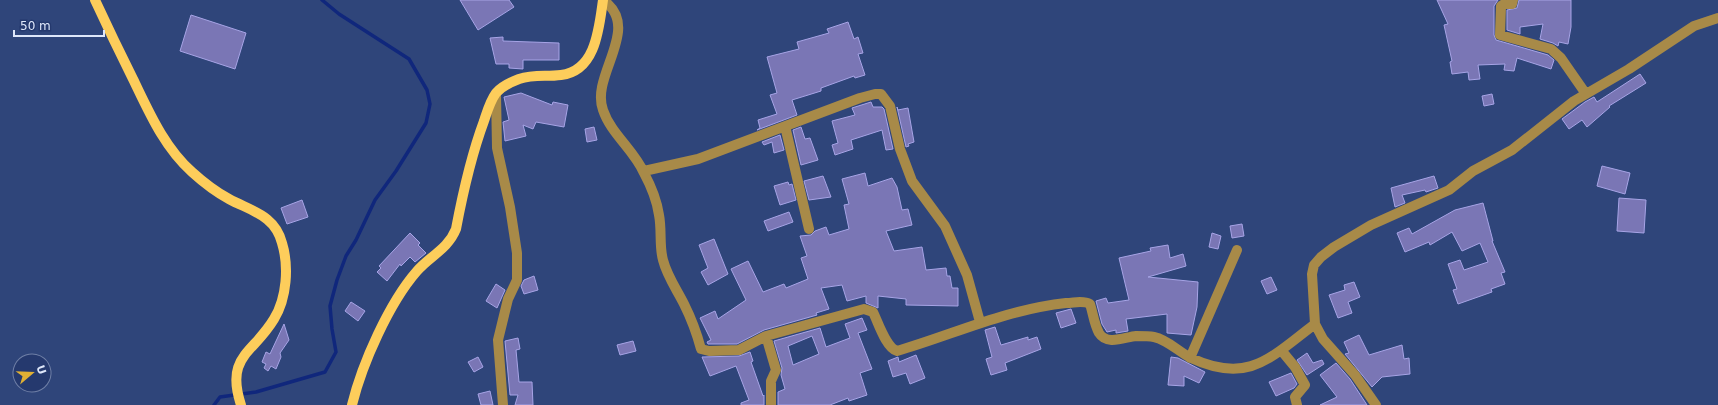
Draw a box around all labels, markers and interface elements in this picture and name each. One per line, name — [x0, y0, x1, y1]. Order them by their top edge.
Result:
scale bar — [14, 12, 104, 38]
text: 50 m — [20, 19, 51, 33]
north arrow — [12, 353, 52, 393]
text: U — [33, 364, 49, 376]

